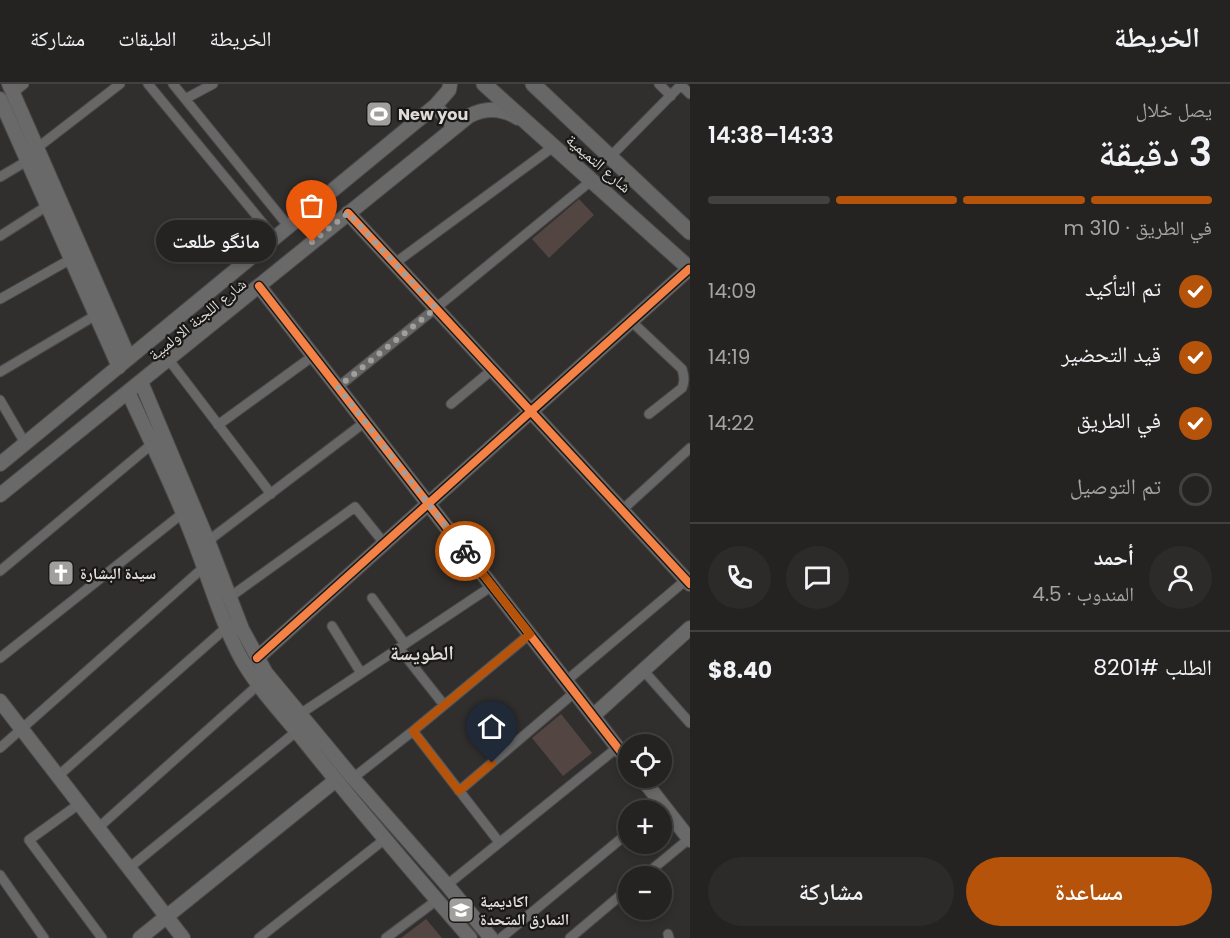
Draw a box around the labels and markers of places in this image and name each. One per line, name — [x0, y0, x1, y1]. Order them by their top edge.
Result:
sports icon: New you — [364, 99, 394, 129]
place label: New you — [398, 103, 468, 126]
pin — [286, 180, 337, 242]
callout: مانگو طلعت — [156, 221, 276, 263]
church icon: سيدة البشارة — [46, 558, 76, 588]
place label: سيدة البشارة — [80, 562, 156, 585]
pin — [466, 701, 517, 763]
place label: اكاديمية النمارق المتحدة — [480, 890, 569, 931]
school or university icon: اكاديمية النمارق المتحدة — [446, 895, 476, 925]

